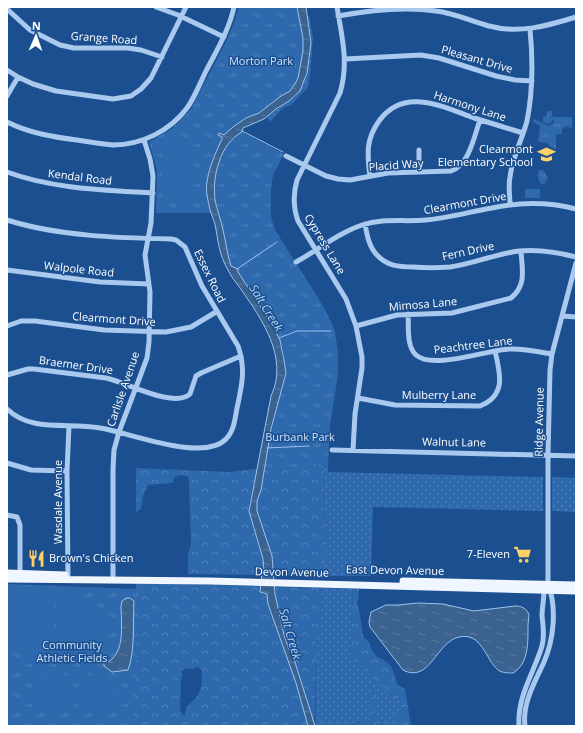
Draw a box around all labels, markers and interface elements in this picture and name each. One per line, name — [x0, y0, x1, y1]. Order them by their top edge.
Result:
north arrow — [16, 16, 56, 56]
text: N — [32, 18, 41, 33]
street label: Grange Road — [70, 28, 138, 47]
street label: Pleasant Drive — [440, 41, 515, 76]
park label: Morton Park — [229, 53, 293, 68]
street label: Harmony Lane — [432, 87, 508, 124]
place label: Clearmont Elementary School — [438, 141, 533, 169]
school or university icon: Clearmont Elementary School — [536, 145, 556, 165]
street label: Placid Way — [368, 155, 424, 174]
street label: Kendal Road — [47, 165, 113, 188]
street label: Clearmont Drive — [422, 188, 507, 217]
street label: Cypress Lane — [301, 211, 349, 277]
street label: Fern Drive — [440, 238, 495, 263]
street label: Essex Road — [191, 247, 230, 305]
street label: Walpole Road — [43, 257, 115, 280]
water label: Salt Creek — [245, 281, 288, 335]
street label: Mimosa Lane — [388, 293, 458, 314]
street label: Clearmont Drive — [72, 308, 156, 329]
street label: Peachtree Lane — [433, 332, 513, 357]
street label: Carlisle Avenue — [103, 349, 142, 428]
street label: Braemer Drive — [38, 352, 114, 377]
street label: Mulberry Lane — [402, 387, 476, 402]
street label: Ridge Avenue — [530, 387, 547, 457]
park label: Burbank Park — [265, 429, 335, 444]
street label: Walnut Lane — [422, 433, 486, 450]
street label: Wasdale Avenue — [50, 460, 65, 544]
supermarket icon: 7-Eleven — [513, 544, 533, 564]
place label: 7-Eleven — [467, 546, 510, 561]
restaurant icon: Brown's Chicken — [26, 548, 46, 568]
place label: Brown's Chicken — [49, 550, 133, 565]
street label: East Devon Avenue — [346, 561, 444, 578]
street label: Devon Avenue — [255, 563, 329, 580]
water label: Salt Creek — [275, 606, 306, 663]
park label: Community Athletic Fields — [37, 637, 107, 665]

